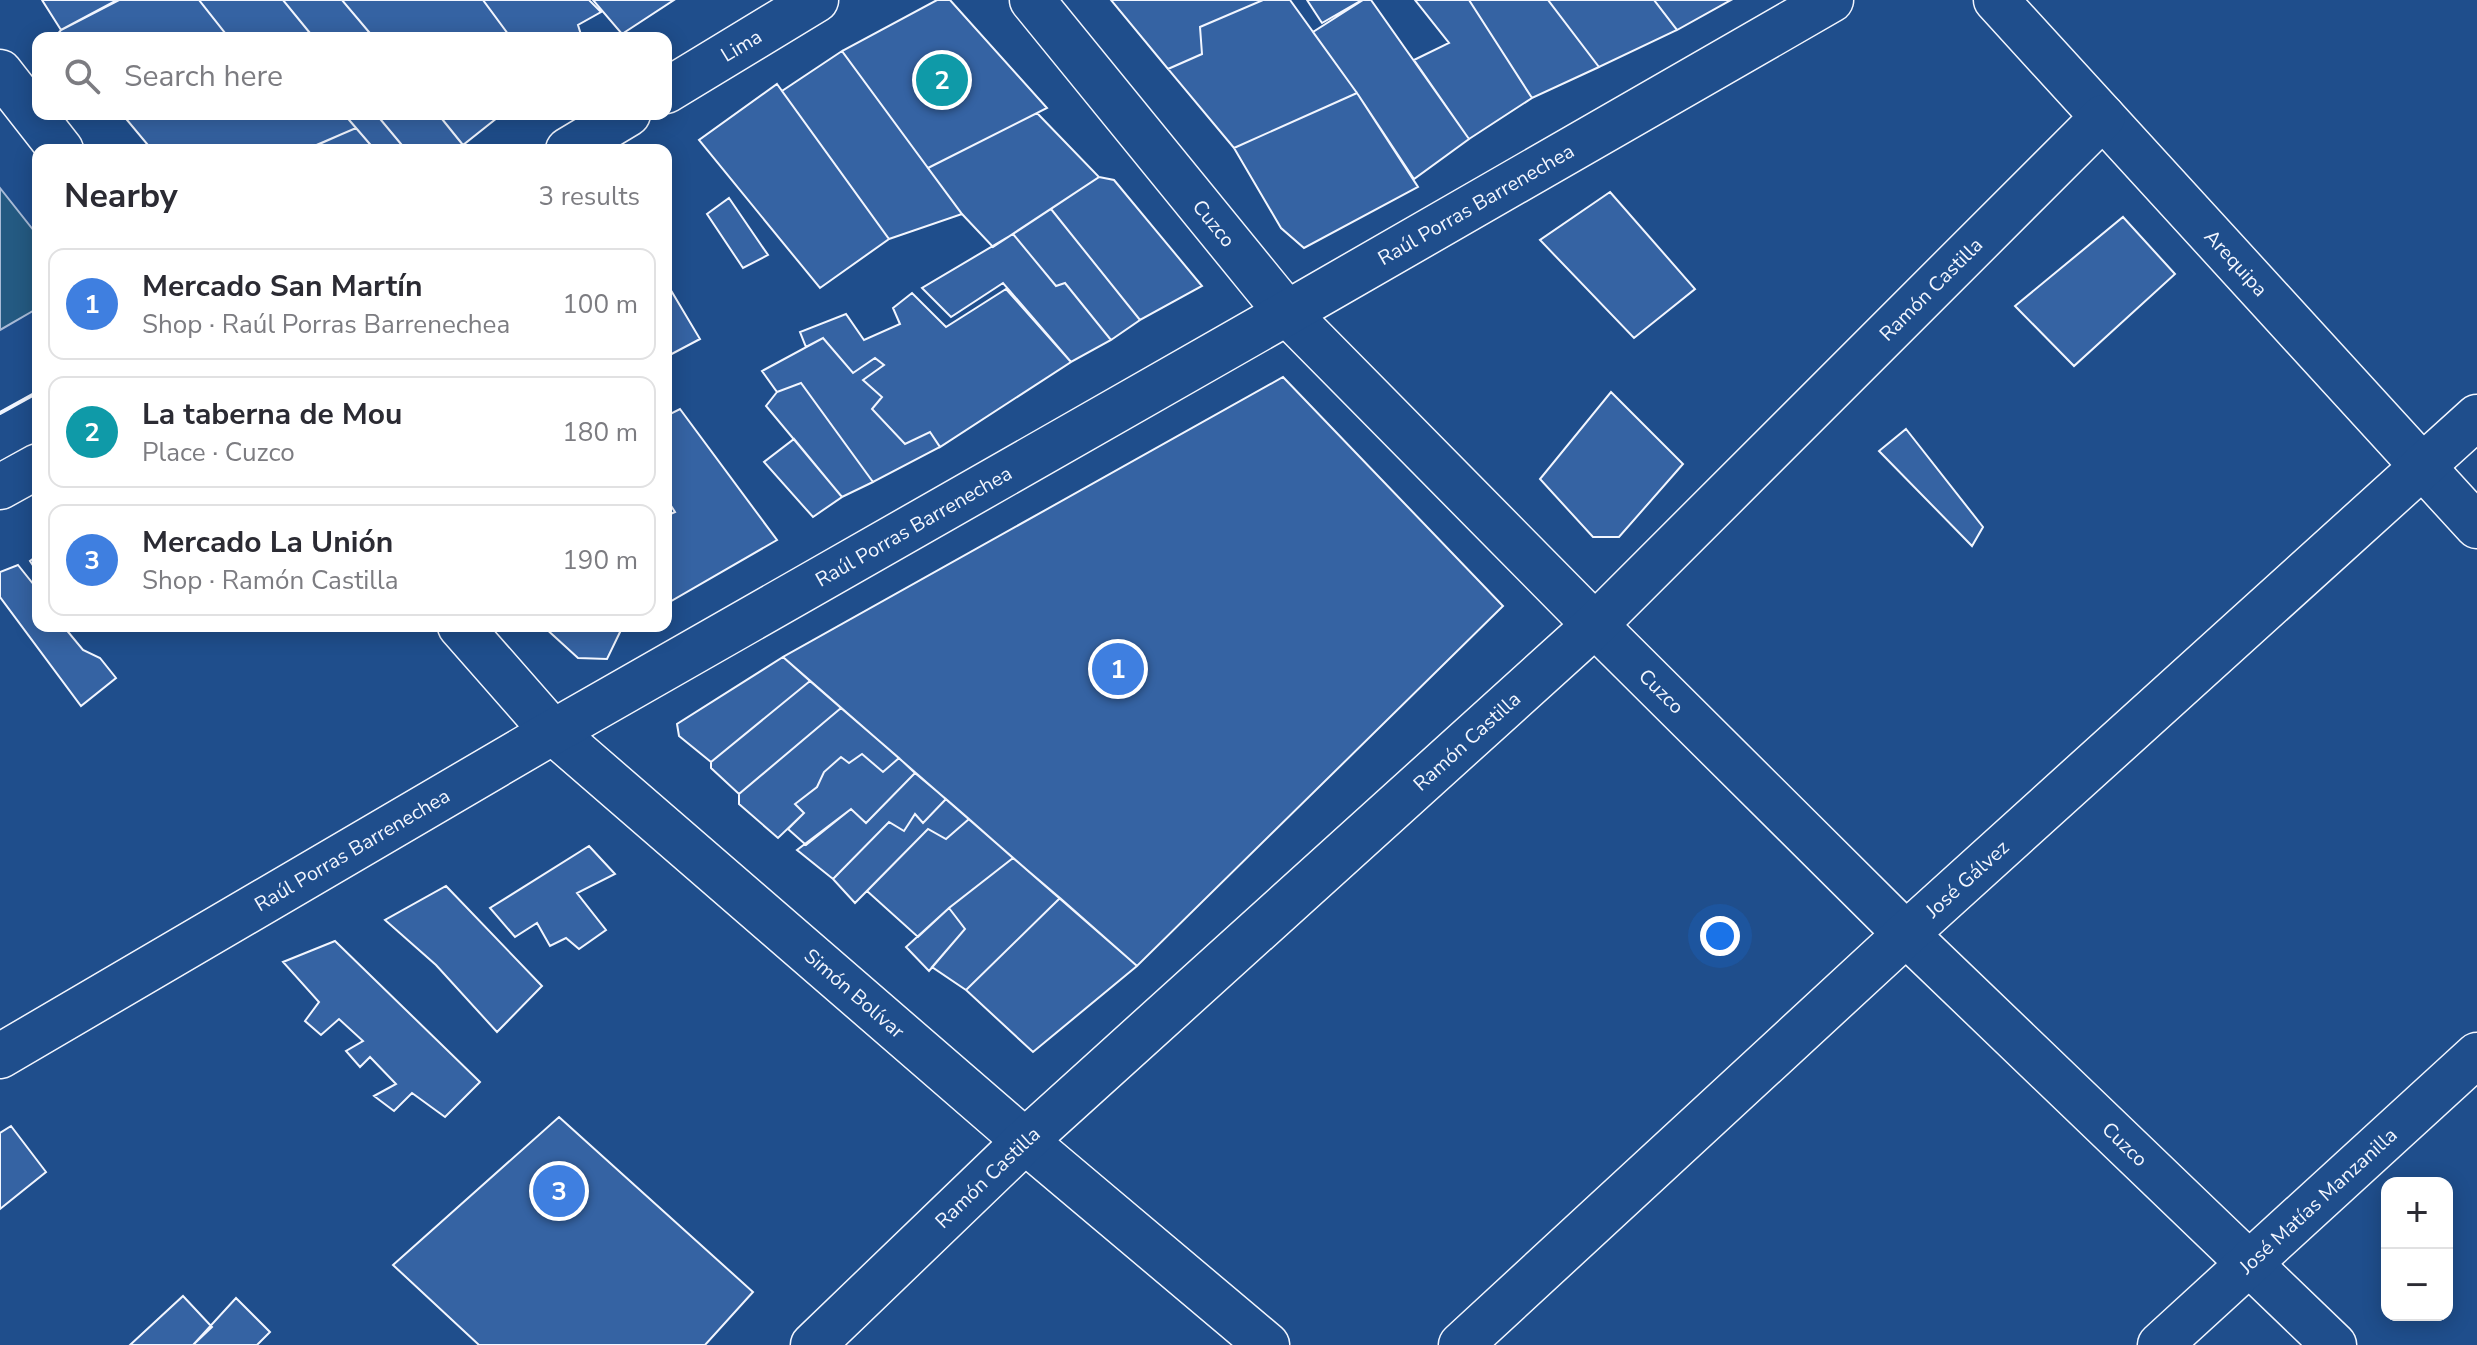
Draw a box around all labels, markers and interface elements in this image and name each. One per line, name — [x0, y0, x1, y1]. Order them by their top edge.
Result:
street label: Lima — [716, 23, 767, 69]
search box — [32, 32, 672, 120]
pin: 2 — [916, 50, 968, 110]
icon: search — [60, 54, 104, 98]
text: Search here — [124, 56, 283, 97]
street label: Raúl Porras Barrenechea — [1373, 138, 1579, 272]
text: Nearby — [64, 173, 178, 219]
text: 3 results — [539, 179, 640, 214]
street label: Cuzco — [1186, 194, 1241, 253]
street label: Arequipa — [2198, 224, 2274, 302]
street label: Ramón Castilla — [1874, 232, 1989, 347]
text: Mercado San Martín — [142, 266, 422, 307]
text: 1 — [84, 287, 100, 322]
text: 100 m — [562, 287, 638, 322]
text: Shop · Raúl Porras Barrenechea — [142, 307, 510, 342]
text: La taberna de Mou — [142, 394, 402, 435]
text: 2 — [84, 415, 100, 450]
text: 180 m — [562, 415, 638, 450]
text: Place · Cuzco — [142, 435, 295, 470]
street label: Raúl Porras Barrenechea — [811, 460, 1017, 593]
text: Mercado La Unión — [142, 522, 393, 563]
text: 3 — [84, 543, 100, 578]
text: 190 m — [562, 543, 638, 578]
text: Shop · Ramón Castilla — [142, 563, 398, 598]
pin: 1 — [1092, 639, 1144, 699]
street label: Cuzco — [1633, 663, 1690, 720]
street label: Ramón Castilla — [1408, 686, 1527, 797]
street label: Raúl Porras Barrenechea — [250, 782, 455, 918]
street label: José Gálvez — [1919, 834, 2015, 925]
your location — [1700, 916, 1740, 956]
street label: Simón Bolívar — [798, 943, 910, 1045]
street label: Cuzco — [2096, 1116, 2153, 1173]
street label: Ramón Castilla — [929, 1121, 1046, 1234]
street label: José Matías Manzanilla — [2233, 1122, 2403, 1281]
pin: 3 — [533, 1161, 585, 1221]
map controls — [2381, 1177, 2453, 1321]
button: + — [2381, 1177, 2453, 1249]
button: − — [2381, 1249, 2453, 1321]

